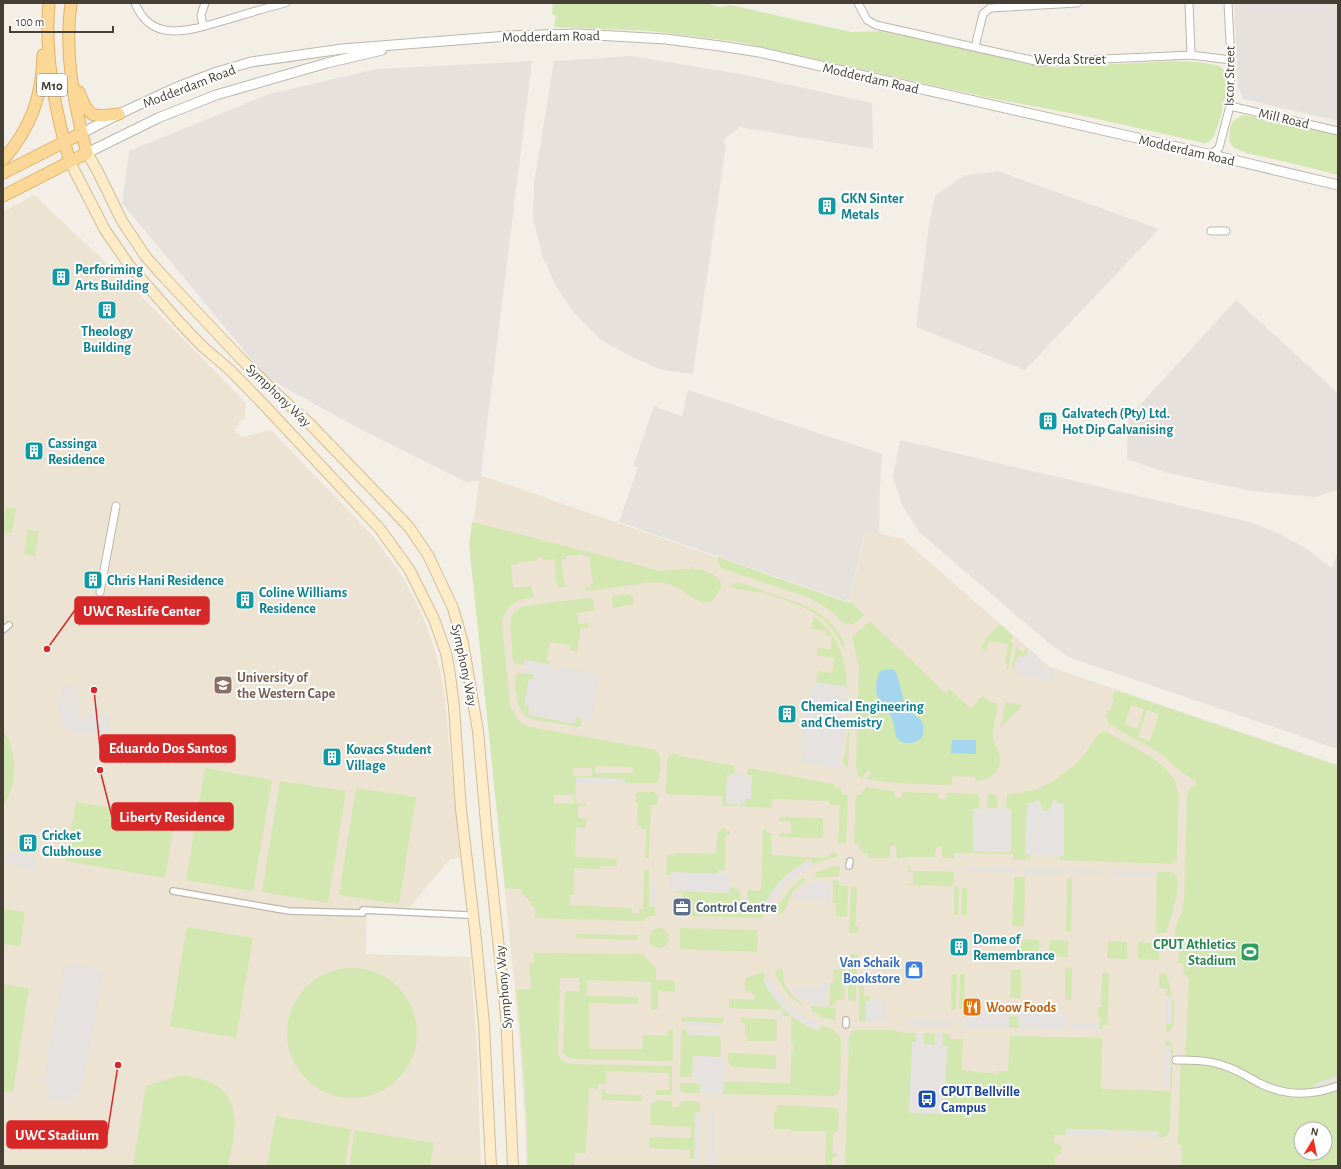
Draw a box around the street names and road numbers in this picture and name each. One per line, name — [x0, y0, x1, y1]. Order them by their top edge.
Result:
street label: Modderdam Road — [502, 29, 600, 45]
street label: Iscor Street — [1222, 45, 1238, 106]
street label: Werda Street — [1034, 53, 1106, 67]
street label: Modderdam Road — [821, 61, 920, 97]
street label: Modderdam Road — [141, 63, 238, 111]
road number: M10 — [37, 74, 67, 96]
street label: Mill Road — [1257, 106, 1310, 132]
street label: Modderdam Road — [1137, 133, 1236, 169]
street label: Symphony Way — [243, 362, 313, 430]
street label: Symphony Way — [448, 623, 480, 708]
street label: Symphony Way — [493, 944, 515, 1029]

